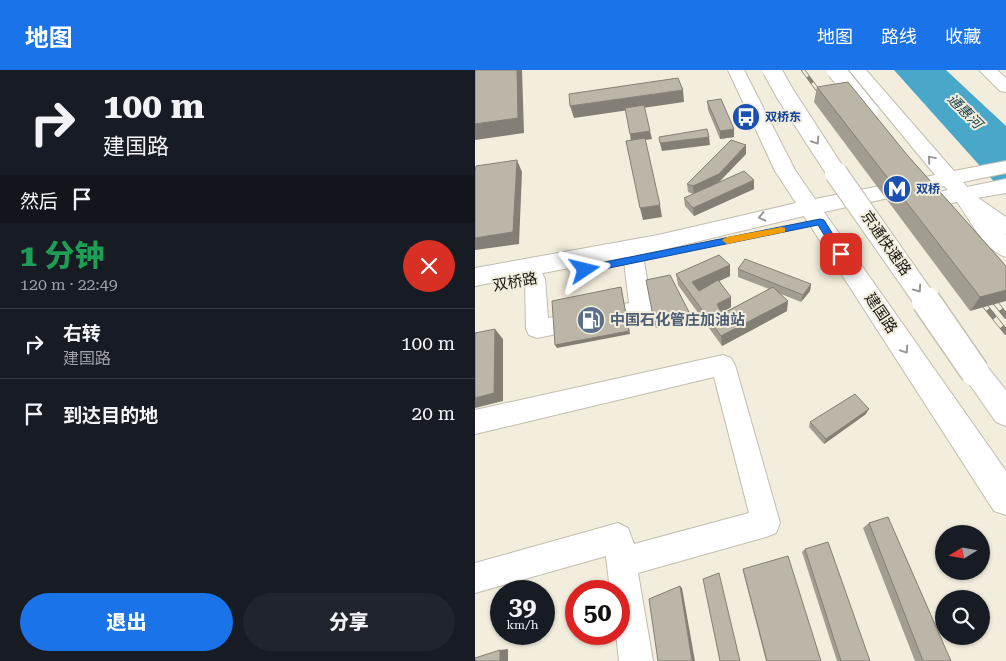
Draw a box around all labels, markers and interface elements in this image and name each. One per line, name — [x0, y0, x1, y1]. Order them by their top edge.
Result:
text: 地图 — [25, 24, 73, 52]
text: 地图 — [817, 26, 853, 47]
text: 路线 — [881, 26, 917, 47]
text: 收藏 — [945, 26, 981, 47]
text: 100 m — [103, 86, 204, 127]
icon: right — [20, 90, 85, 155]
water label: 通惠河 — [944, 90, 988, 134]
bus stop icon: 双桥东 — [731, 102, 761, 132]
place label: 双桥东 — [765, 110, 801, 124]
text: 建国路 — [103, 134, 169, 159]
one-way arrow — [810, 135, 819, 145]
one-way arrow — [928, 155, 937, 164]
metro station icon: 双桥 — [882, 174, 912, 204]
place label: 双桥 — [916, 182, 940, 196]
icon: arrive — [68, 185, 96, 213]
text: 然后 — [20, 190, 58, 213]
street label: 京通快速路 — [857, 207, 915, 279]
one-way arrow — [758, 211, 767, 222]
pin — [820, 233, 862, 275]
text: 1 分钟 — [20, 238, 104, 273]
button: close — [403, 240, 455, 292]
icon: arrive — [827, 240, 855, 268]
position arrow — [558, 243, 610, 295]
street label: 双桥路 — [491, 269, 539, 295]
text: 120 m · 22:49 — [20, 275, 118, 294]
one-way arrow — [912, 283, 921, 293]
street label: 建国路 — [861, 289, 901, 337]
fuel station icon: 中国石化管庄加油站 — [576, 305, 606, 335]
place label: 中国石化管庄加油站 — [610, 311, 745, 329]
text: 右转 — [63, 322, 101, 345]
icon: right — [20, 330, 48, 358]
text: 100 m — [401, 332, 455, 355]
one-way arrow — [899, 344, 908, 354]
text: 建国路 — [63, 349, 111, 368]
icon: arrive — [20, 400, 48, 428]
text: 20 m — [412, 402, 455, 425]
text: 到达目的地 — [63, 404, 158, 427]
north arrow — [935, 525, 990, 580]
map controls — [935, 525, 990, 645]
speed limit sign: 50 — [565, 580, 630, 645]
button: search — [935, 590, 990, 645]
text: 39 — [508, 592, 537, 621]
button: 退出 — [20, 593, 233, 651]
button: 分享 — [243, 593, 455, 651]
text: km/h — [506, 618, 539, 632]

